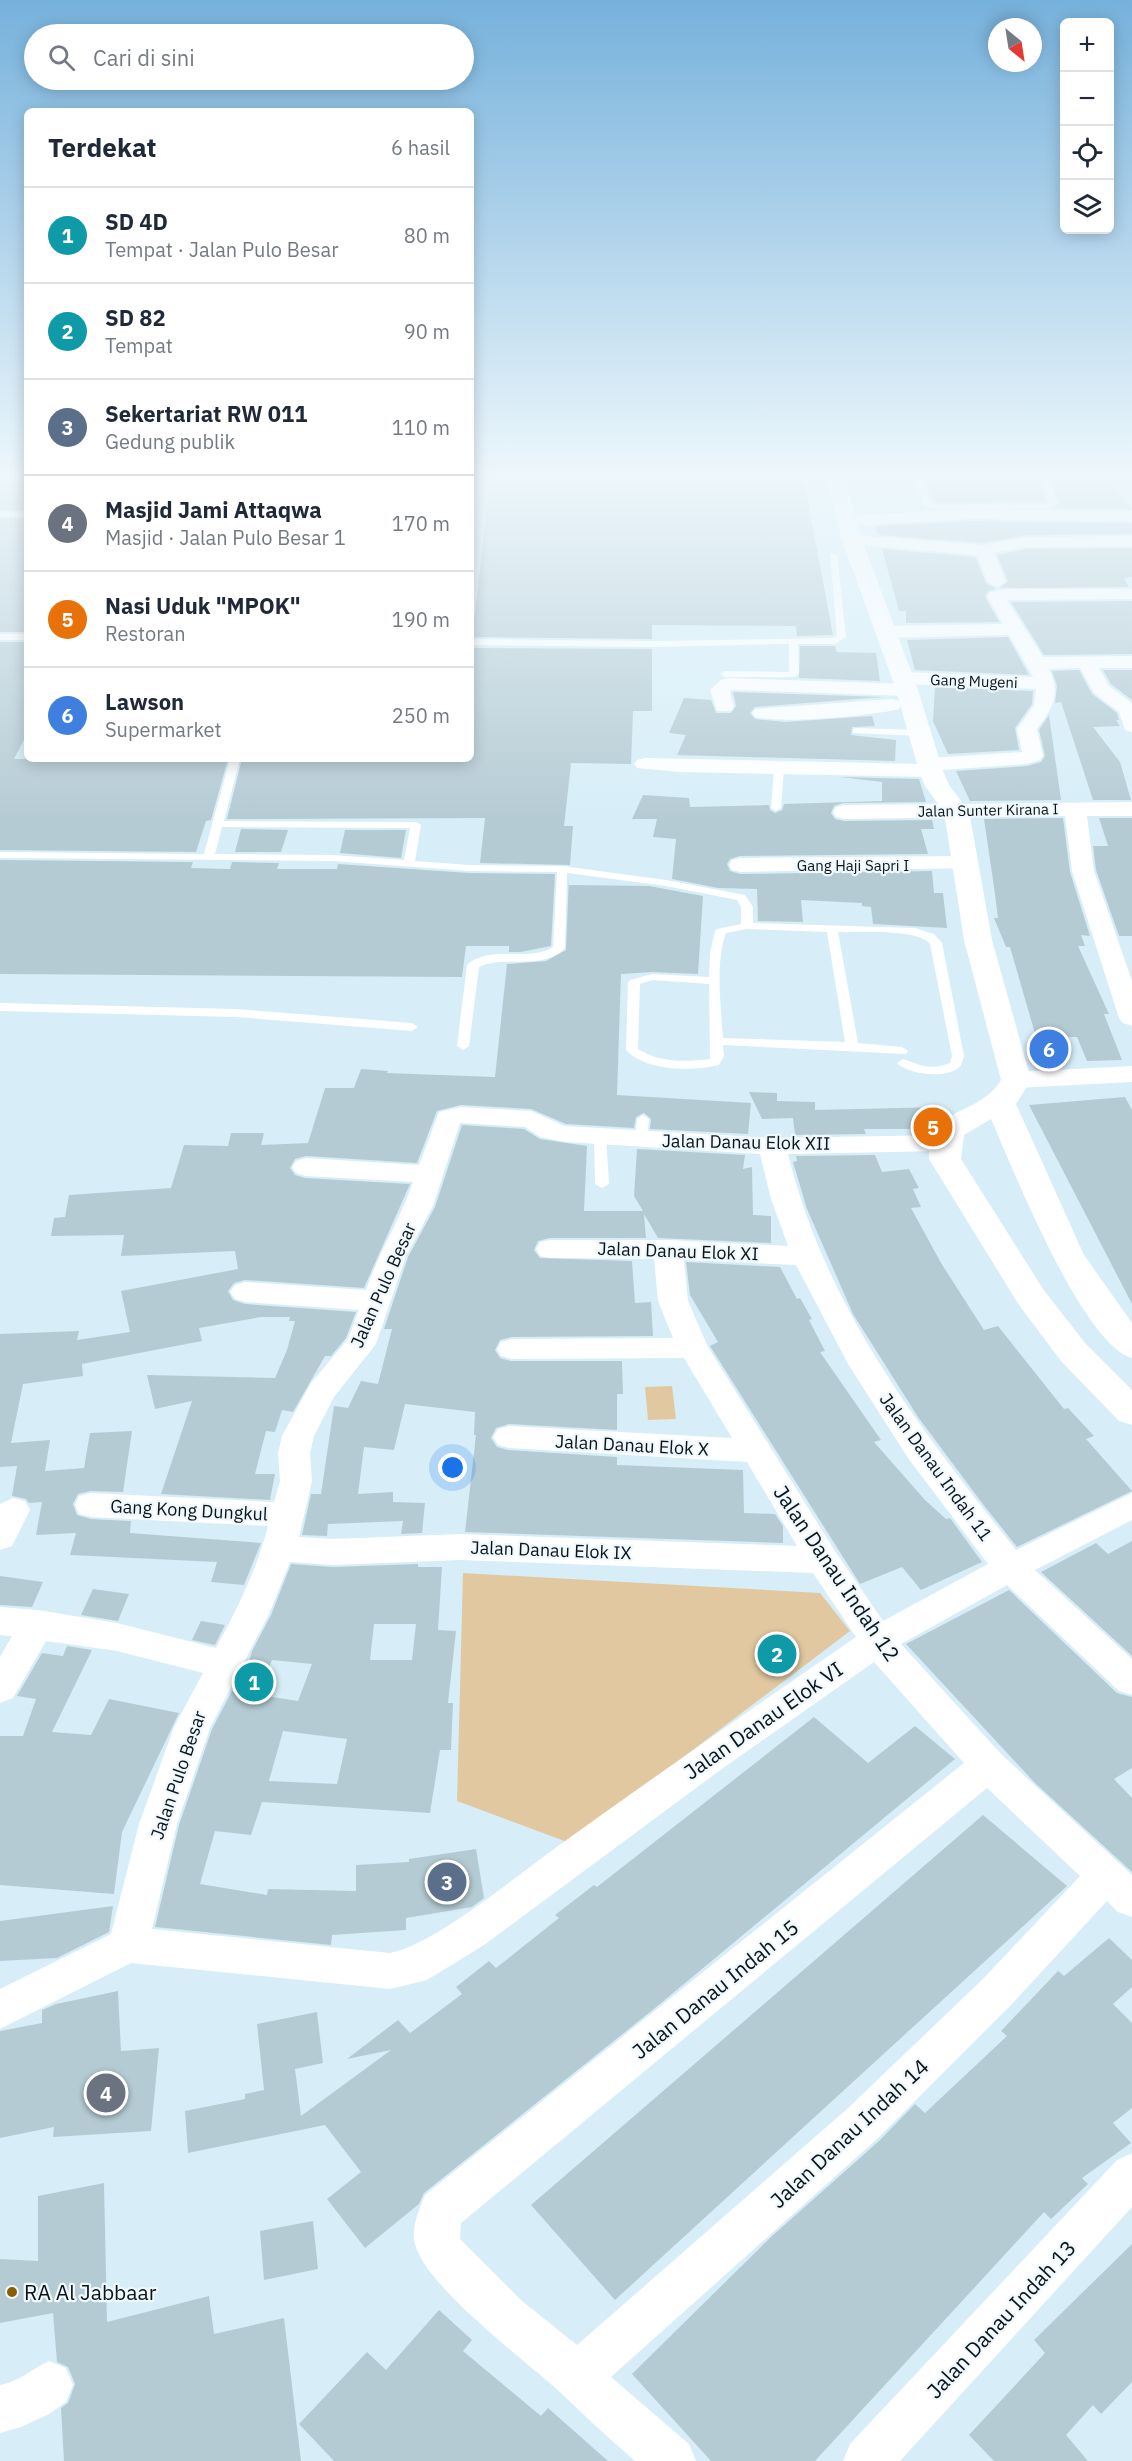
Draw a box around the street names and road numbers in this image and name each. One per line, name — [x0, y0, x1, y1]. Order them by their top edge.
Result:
street label: Gang Mugeni — [930, 670, 1018, 692]
street label: Jalan Sunter Kirana I — [917, 799, 1059, 821]
street label: Gang Haji Sapri I — [797, 856, 909, 875]
street label: Jalan Danau Elok XII — [662, 1129, 830, 1155]
street label: Jalan Pulo Besar — [345, 1218, 421, 1351]
street label: Jalan Danau Elok XI — [597, 1237, 759, 1265]
street label: Jalan Danau Indah 11 — [875, 1389, 997, 1545]
street label: Jalan Danau Elok X — [554, 1429, 710, 1461]
street label: Jalan Danau Indah 12 — [769, 1480, 905, 1666]
street label: Gang Kong Dungkul — [110, 1494, 268, 1526]
street label: Jalan Danau Elok IX — [470, 1536, 632, 1564]
street label: Jalan Danau Elok VI — [678, 1655, 848, 1785]
street label: Jalan Pulo Besar — [145, 1707, 211, 1842]
street label: Jalan Danau Indah 15 — [626, 1913, 804, 2065]
street label: Jalan Danau Indah 14 — [764, 2052, 934, 2214]
street label: Jalan Danau Indah 13 — [920, 2234, 1082, 2404]

